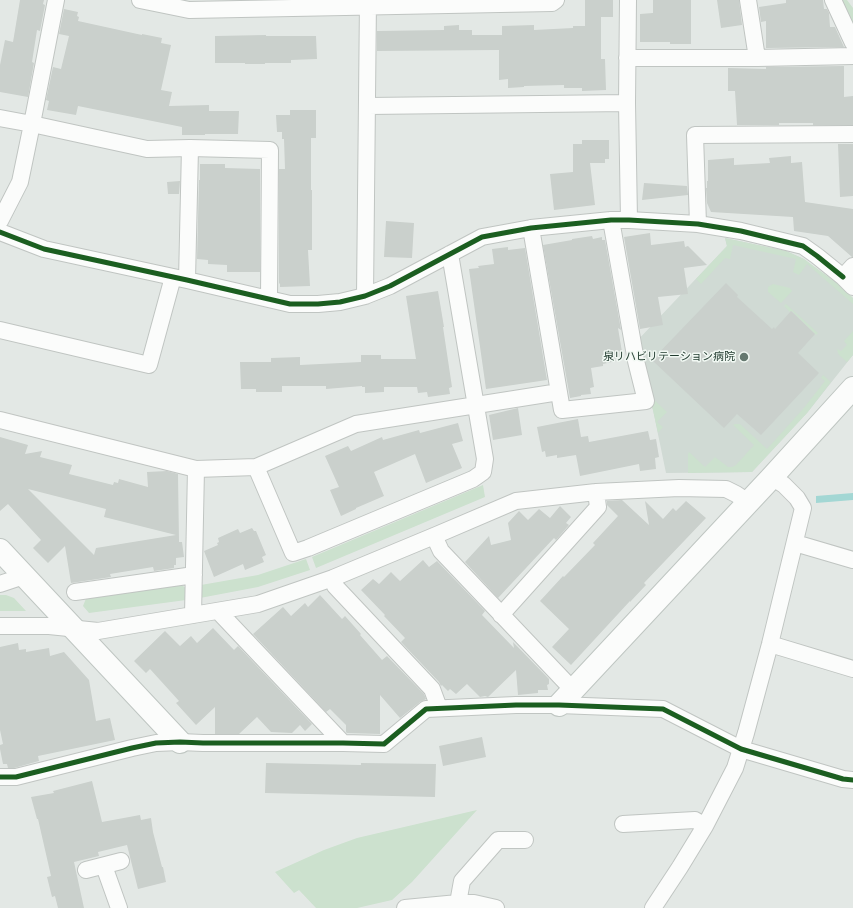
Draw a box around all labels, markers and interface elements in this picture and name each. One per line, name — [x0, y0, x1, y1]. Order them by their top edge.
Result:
place label: 泉リハビリテーション病院 — [603, 350, 735, 364]
marker: 泉リハビリテーション病院 — [738, 351, 750, 363]

